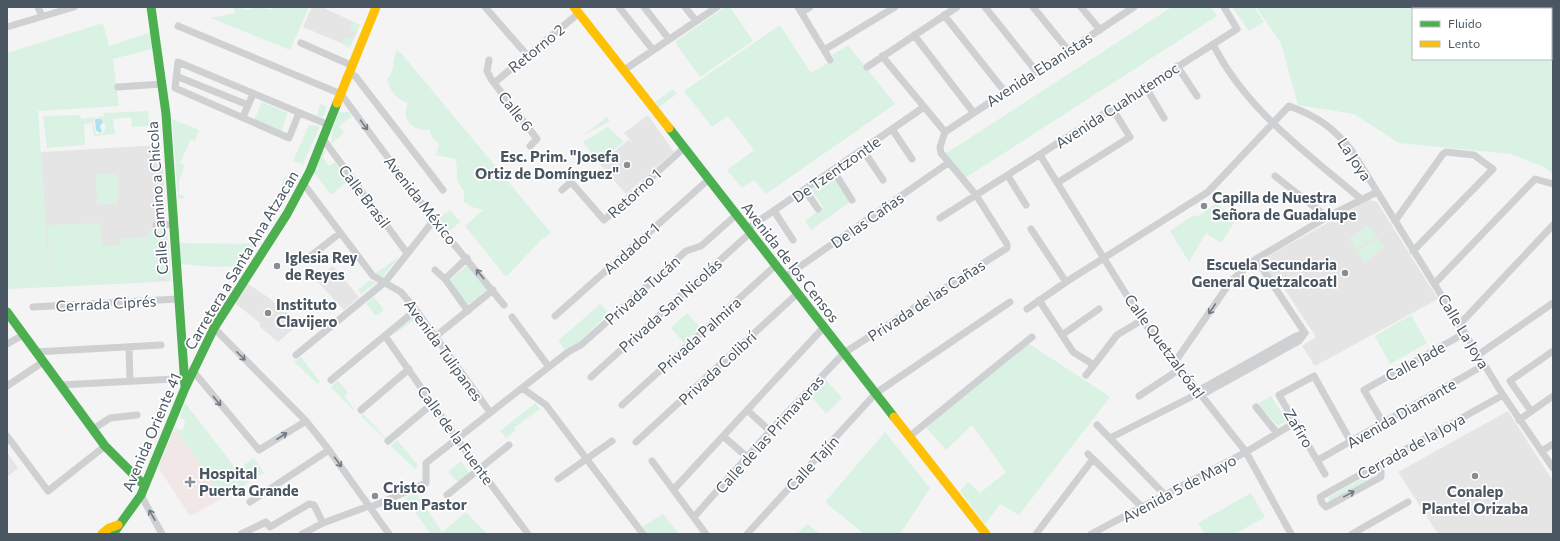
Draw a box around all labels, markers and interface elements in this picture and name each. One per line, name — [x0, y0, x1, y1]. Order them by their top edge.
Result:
legend — [1412, 8, 1552, 60]
text: Fluido — [1448, 16, 1482, 30]
street label: Retorno 2 — [504, 20, 568, 76]
street label: Avenida Ebanistas — [983, 28, 1095, 110]
text: Lento — [1448, 36, 1480, 50]
street label: Avenida Cuahutemoc — [1052, 58, 1182, 152]
street label: Calle 6 — [495, 87, 537, 135]
one-way arrow — [360, 120, 369, 131]
street label: Calle Camino a Chicola — [143, 121, 171, 275]
street label: De Tzentzontle — [788, 132, 884, 206]
street label: La Joya — [1334, 134, 1376, 184]
place label: Esc. Prim. "Josefa Ortiz de Domínguez" — [475, 147, 619, 182]
street label: Avenida México — [381, 152, 461, 248]
marker: Esc. Prim. "Josefa Ortiz de Domínguez" — [622, 160, 632, 170]
street label: Calle Brasil — [335, 161, 395, 231]
street label: Retorno 1 — [604, 164, 664, 222]
street label: Carretera a Santa Ana Atzacan — [180, 167, 302, 353]
street label: De las Cañas — [827, 188, 907, 252]
place label: Capilla de Nuestra Señora de Guadalupe — [1212, 188, 1356, 223]
street label: Avenida de los Censos — [738, 198, 844, 326]
marker: Capilla de Nuestra Señora de Guadalupe — [1199, 201, 1209, 211]
street label: Andador 1 — [600, 218, 662, 278]
place label: Iglesia Rey de Reyes — [285, 248, 358, 283]
street label: Privada Tucán — [601, 252, 683, 328]
street label: Privada San Nicolás — [615, 254, 725, 356]
street label: Privada de las Cañas — [864, 255, 988, 345]
place label: Escuela Secundaria General Quetzalcoatl — [1191, 255, 1337, 290]
marker: Iglesia Rey de Reyes — [272, 261, 282, 271]
marker: Escuela Secundaria General Quetzalcoatl — [1340, 268, 1350, 278]
one-way arrow — [476, 269, 484, 280]
street label: Calle Quetzalcóatl — [1121, 290, 1209, 402]
street label: Calle La Joya — [1435, 290, 1493, 372]
street label: Cerrada Ciprés — [55, 291, 157, 315]
street label: Privada Palmira — [654, 293, 744, 377]
place label: Instituto Clavijero — [276, 295, 337, 330]
street label: Avenida Tulipanes — [401, 296, 487, 405]
one-way arrow — [1207, 303, 1216, 314]
marker: Instituto Clavijero — [263, 308, 273, 318]
street label: Privada Colibrí — [674, 327, 760, 409]
street label: Calle Jade — [1382, 337, 1448, 385]
one-way arrow — [236, 351, 246, 361]
street label: Avenida Oriente 41 — [118, 370, 184, 494]
street label: Calle de las Primaveras — [711, 371, 827, 497]
street label: Avenida Diamante — [1343, 374, 1459, 452]
street label: Calle de la Fuente — [414, 382, 498, 488]
one-way arrow — [213, 395, 222, 406]
street label: Zafiro — [1280, 405, 1318, 451]
street label: Cerrada de la Joya — [1354, 409, 1468, 483]
one-way arrow — [277, 432, 288, 440]
street label: Calle Tajín — [782, 432, 842, 494]
street label: Avenida 5 de Mayo — [1119, 450, 1239, 526]
one-way arrow — [334, 457, 342, 468]
place label: Hospital Puerta Grande — [199, 464, 299, 499]
marker: Conalep Plantel Orizaba — [1470, 471, 1480, 481]
marker: Hospital Puerta Grande — [184, 476, 196, 488]
place label: Cristo Buen Pastor — [383, 478, 467, 513]
place label: Conalep Plantel Orizaba — [1422, 482, 1528, 517]
one-way arrow — [1343, 490, 1355, 498]
marker: Cristo Buen Pastor — [370, 491, 380, 501]
one-way arrow — [147, 509, 155, 521]

